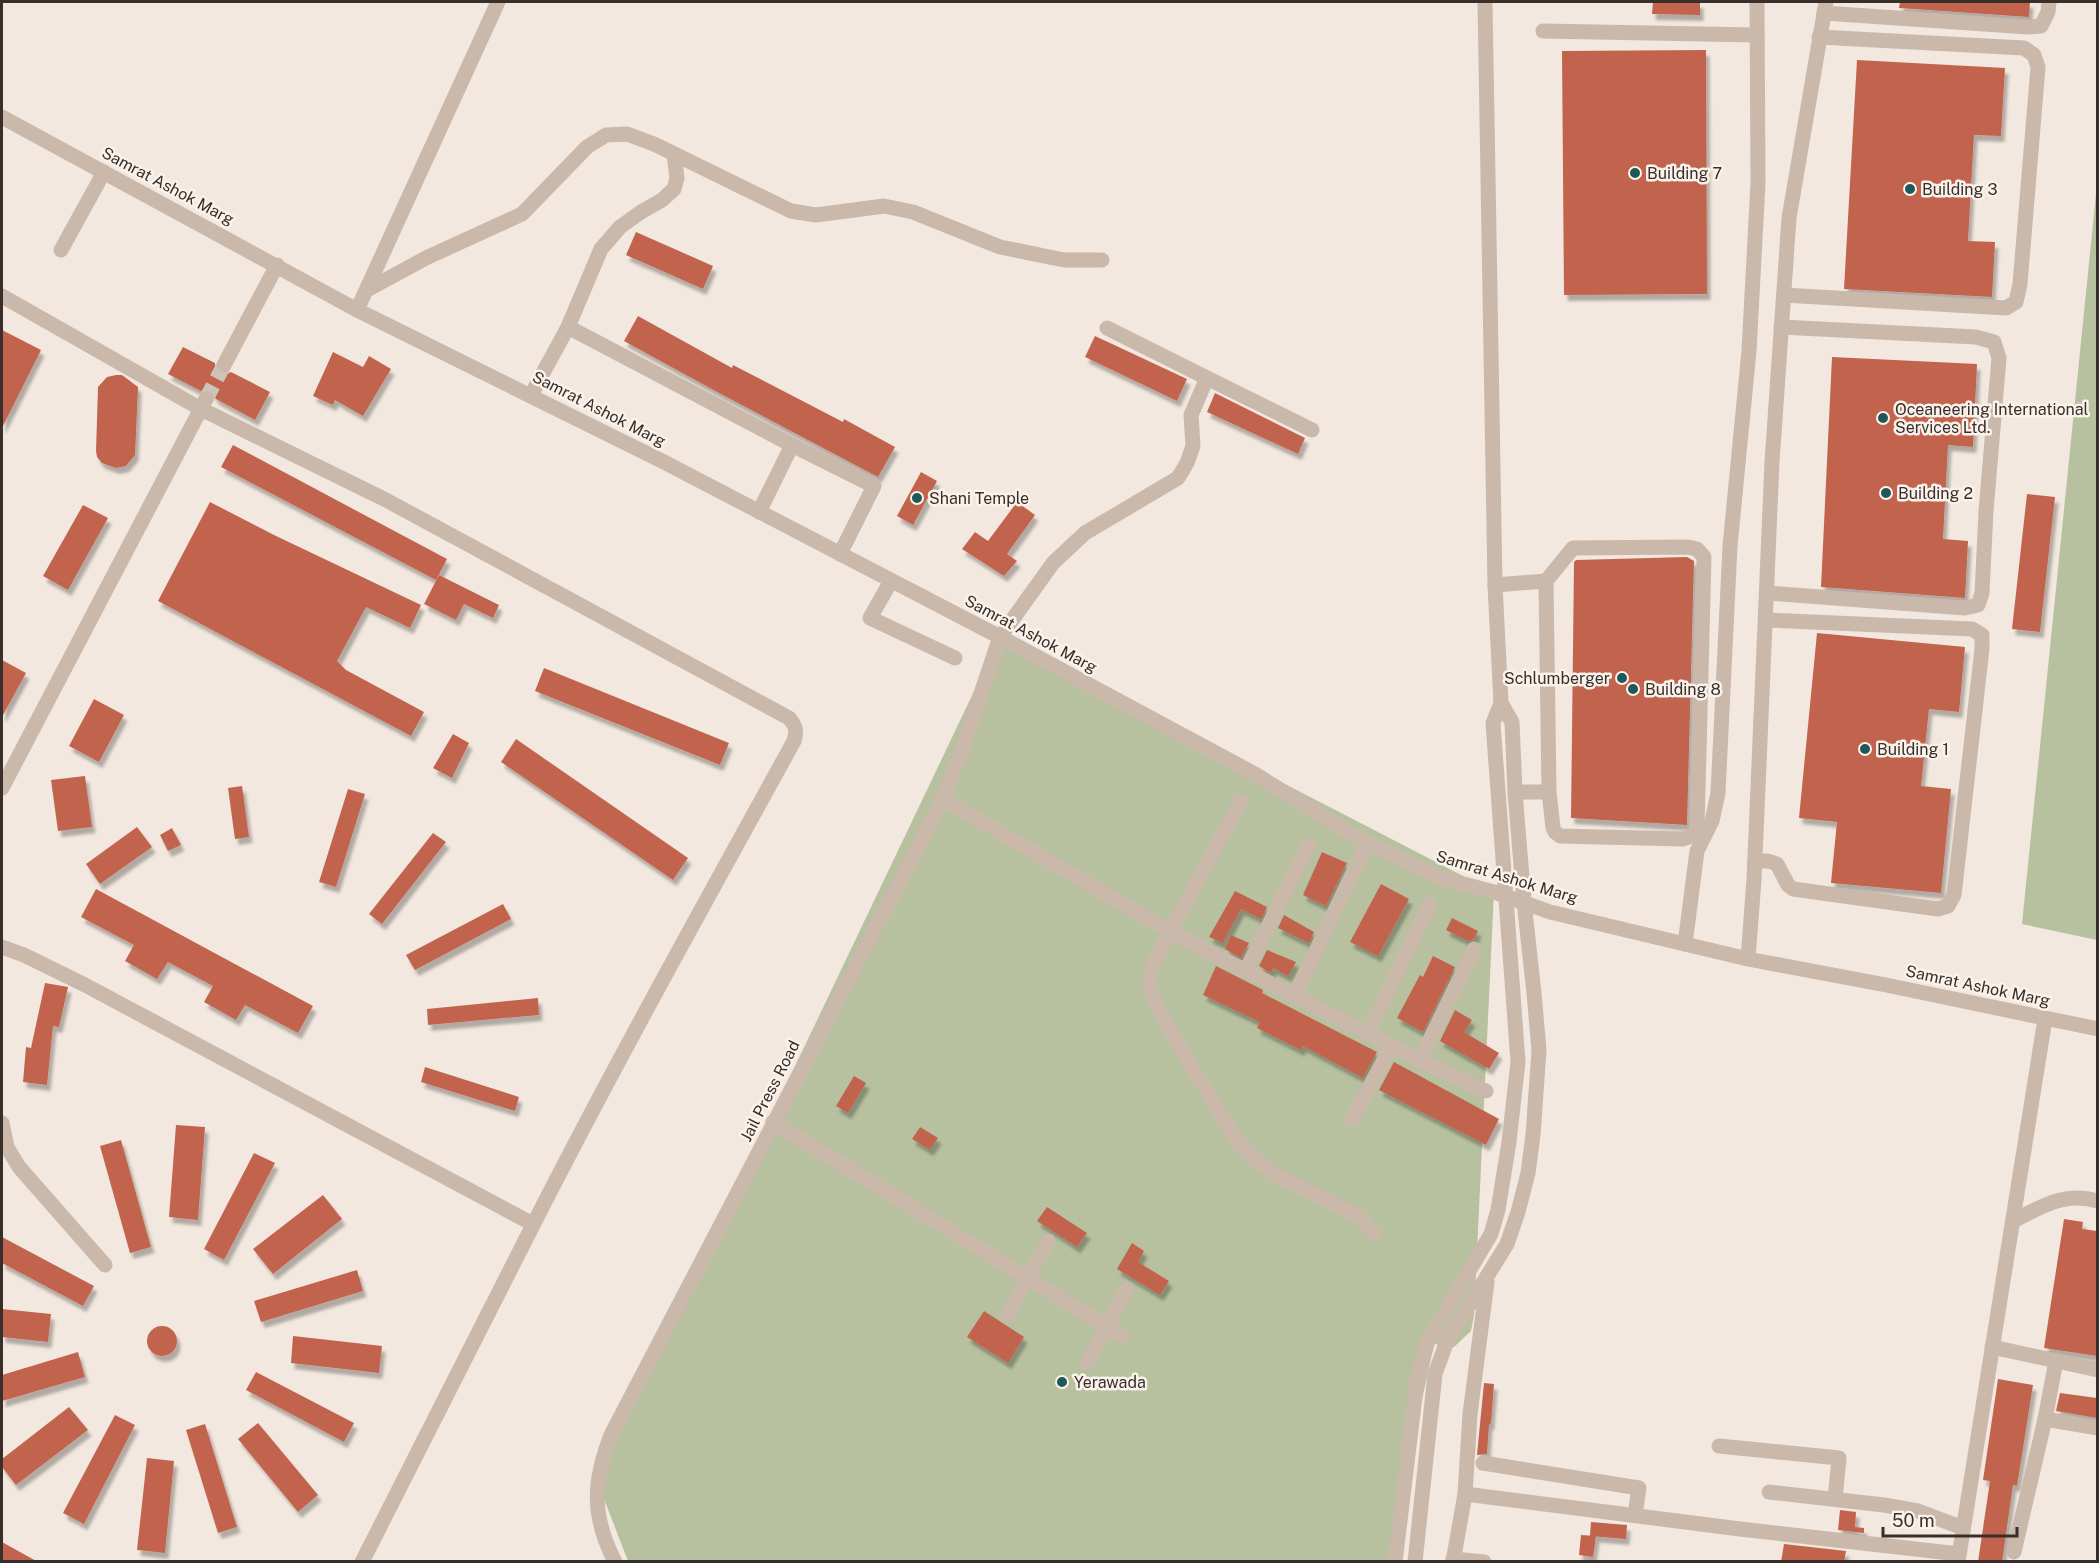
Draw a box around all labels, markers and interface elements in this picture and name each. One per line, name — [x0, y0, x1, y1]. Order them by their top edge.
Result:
street label: Samrat Ashok Marg — [99, 143, 237, 229]
place label: Building 7 — [1647, 164, 1722, 183]
marker: Building 7 — [1628, 166, 1642, 180]
place label: Building 3 — [1922, 180, 1998, 199]
marker: Building 3 — [1903, 182, 1917, 196]
street label: Samrat Ashok Marg — [529, 367, 669, 451]
place label: Oceaneering International Services Ltd. — [1895, 400, 2089, 437]
marker: Oceaneering International Services Ltd. — [1876, 411, 1890, 425]
place label: Building 2 — [1898, 484, 1973, 503]
marker: Building 2 — [1879, 486, 1893, 500]
place label: Shani Temple — [929, 489, 1029, 508]
marker: Shani Temple — [910, 491, 924, 505]
street label: Samrat Ashok Marg — [962, 591, 1100, 677]
place label: Schlumberger — [1504, 669, 1610, 688]
marker: Schlumberger — [1615, 671, 1629, 685]
place label: Building 8 — [1645, 680, 1721, 699]
marker: Building 8 — [1626, 682, 1640, 696]
place label: Building 1 — [1877, 740, 1949, 759]
marker: Building 1 — [1858, 742, 1872, 756]
street label: Samrat Ashok Marg — [1434, 846, 1580, 908]
street label: Samrat Ashok Marg — [1904, 961, 2052, 1011]
street label: Jail Press Road — [736, 1037, 804, 1145]
place label: Yerawada — [1074, 1373, 1146, 1392]
marker: Yerawada — [1055, 1375, 1069, 1389]
scale bar — [1883, 1500, 2016, 1538]
text: 50 m — [1892, 1510, 1935, 1531]

